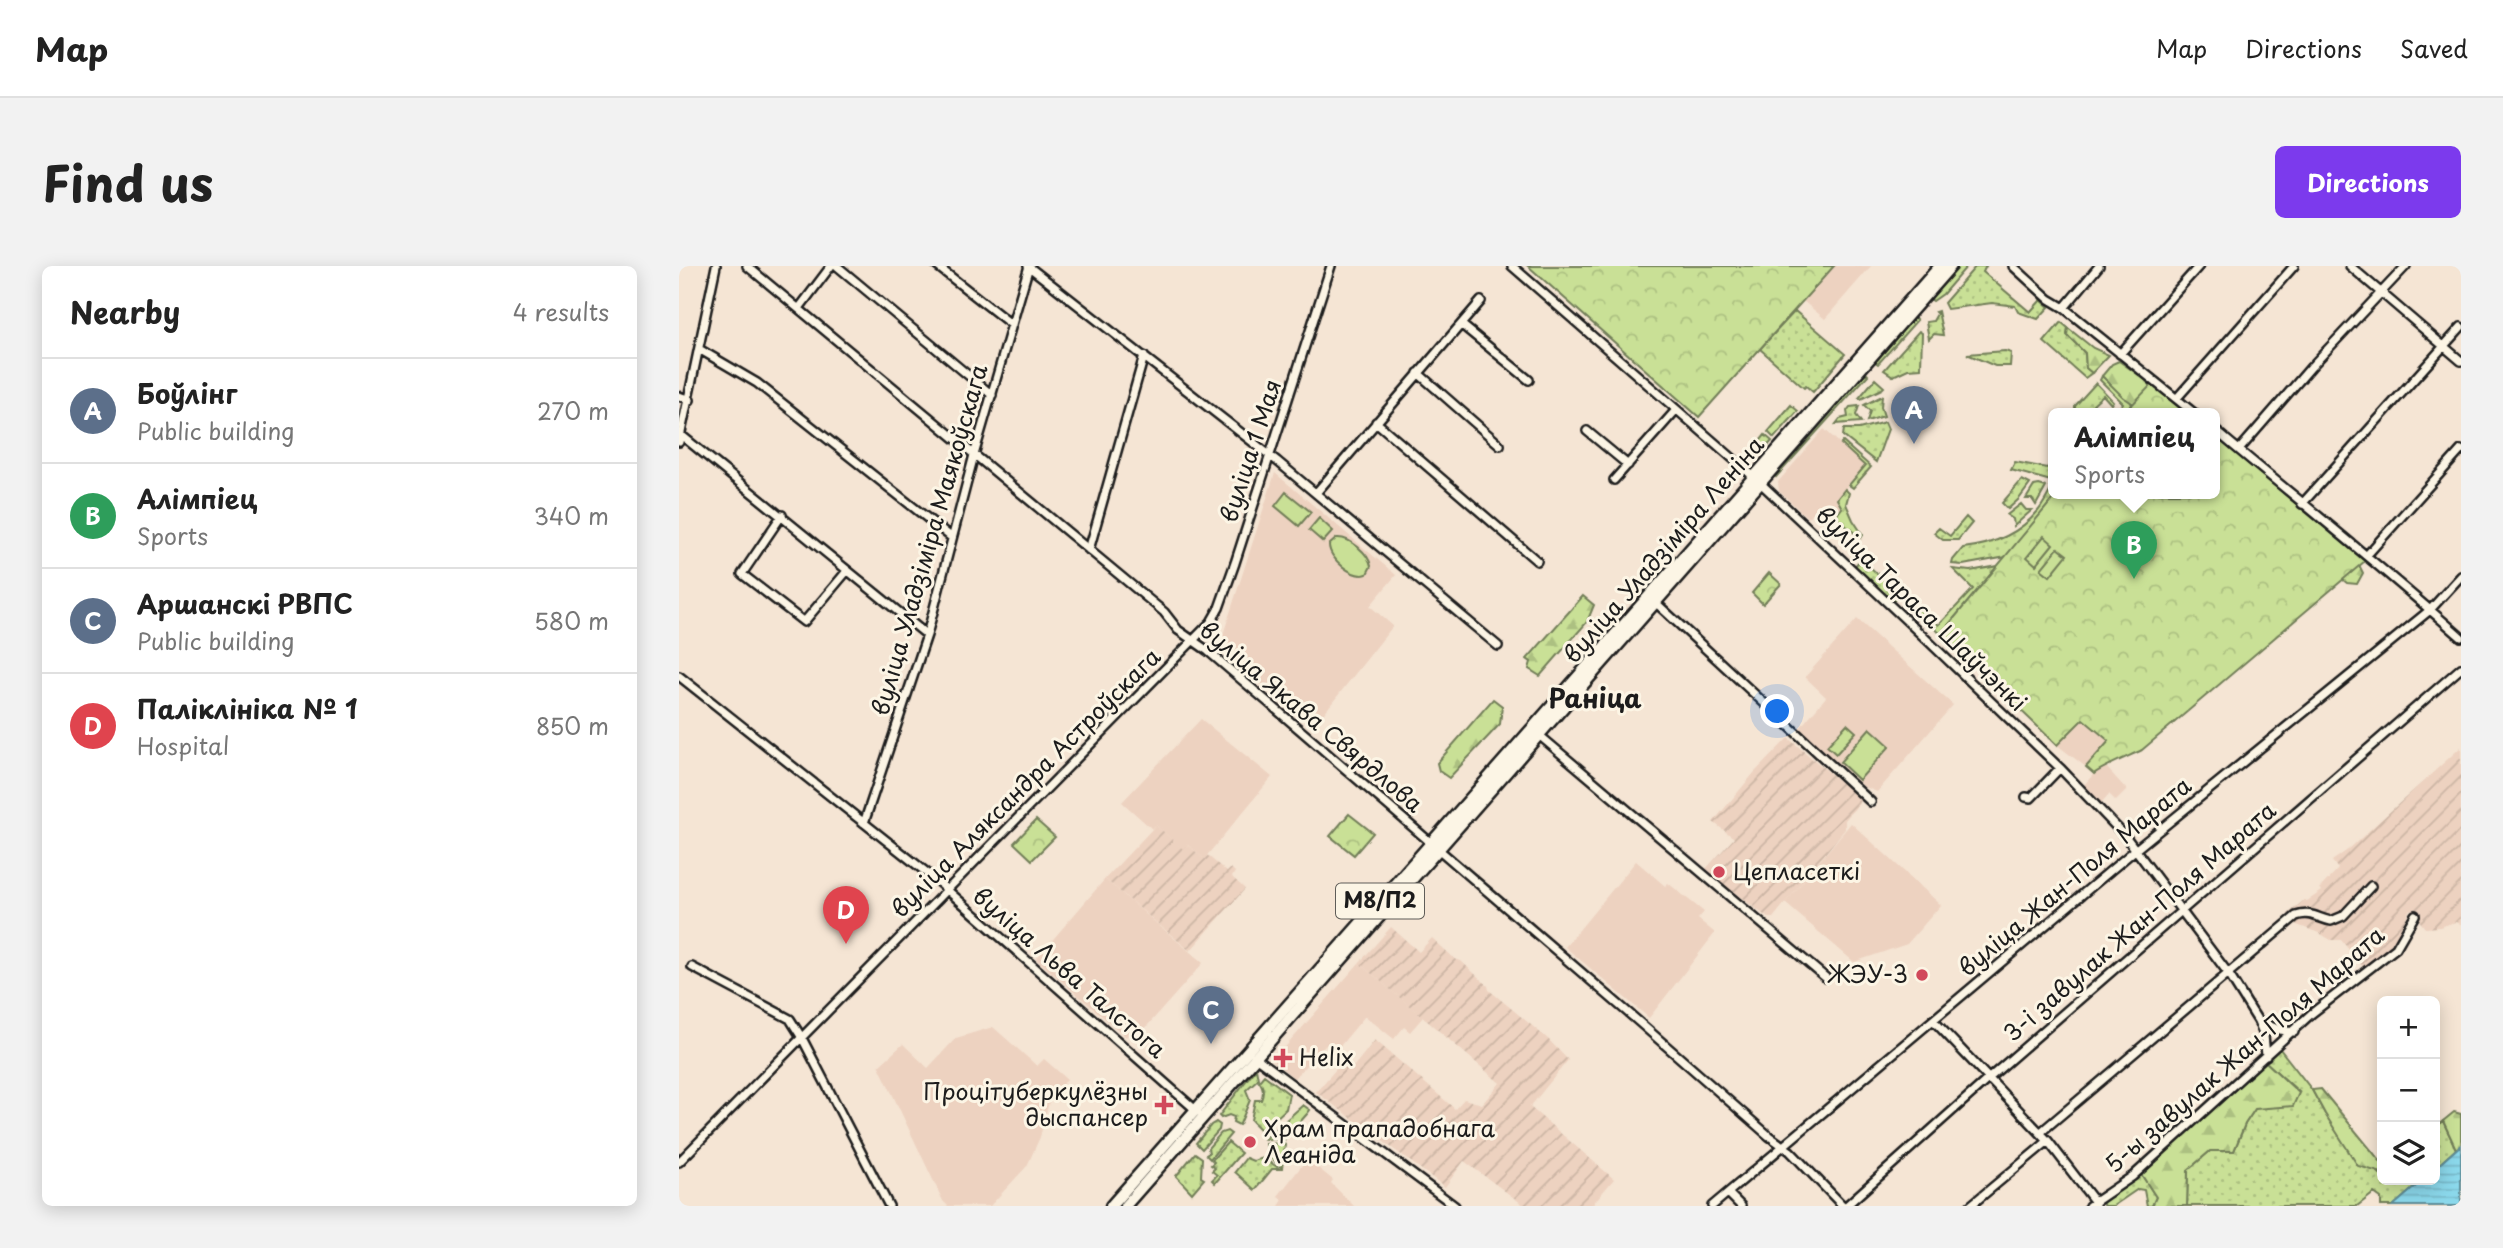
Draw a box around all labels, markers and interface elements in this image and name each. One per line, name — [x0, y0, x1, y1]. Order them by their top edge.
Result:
text: Map — [35, 23, 108, 73]
text: Map — [2156, 30, 2207, 66]
text: Directions — [2245, 30, 2362, 66]
text: Saved — [2400, 30, 2468, 66]
text: Find us — [42, 145, 213, 219]
button: Directions — [2275, 146, 2461, 218]
text: Nearby — [70, 289, 180, 334]
text: 4 results — [513, 294, 609, 329]
street label: вуліца Уладзіміра Маякоўскага — [862, 360, 996, 719]
text: Боўлінг — [137, 374, 237, 413]
street label: вуліца 1 Мая — [1210, 375, 1289, 526]
pin: A — [1891, 386, 1937, 444]
text: A — [84, 393, 102, 428]
text: 270 m — [537, 393, 609, 428]
popup — [2048, 408, 2220, 499]
text: Public building — [137, 413, 294, 448]
text: Алімпіец — [2074, 417, 2194, 456]
street label: вуліца Уладзіміра Леніна — [1554, 427, 1772, 670]
text: Sports — [2074, 456, 2145, 491]
text: Алімпіец — [137, 479, 257, 518]
street label: вуліца Тараса Шаўчэнкі — [1808, 497, 2036, 719]
text: B — [85, 498, 101, 533]
text: 340 m — [534, 498, 609, 533]
text: Sports — [137, 518, 208, 553]
pin: B — [2111, 521, 2157, 579]
text: Аршанскі РВПС — [137, 584, 353, 623]
text: C — [84, 603, 102, 638]
text: 580 m — [534, 603, 609, 638]
street label: вуліца Якава Свярдлова — [1193, 612, 1432, 820]
text: Public building — [137, 623, 294, 658]
street label: вуліца Аляксандра Астроўскага — [882, 639, 1168, 925]
district label: Раніца — [1548, 678, 1642, 717]
text: Паліклініка № 1 — [137, 689, 357, 728]
your location — [1760, 694, 1794, 728]
text: D — [84, 708, 102, 743]
text: 850 m — [536, 708, 609, 743]
text: Hospital — [137, 728, 229, 763]
street label: вуліца Жан-Поля Марата — [1950, 767, 2199, 984]
street label: 3-і завулак Жан-Поля Марата — [1995, 792, 2283, 1049]
place label: Цепласеткі — [1733, 853, 1860, 888]
marker: Цепласеткі — [1711, 864, 1727, 880]
street label: вуліца Льва Талстога — [966, 878, 1175, 1066]
road number: М8/П2 — [1336, 884, 1424, 918]
pin: D — [823, 886, 869, 944]
street label: 5-ы завулак Жан-Поля Марата — [2097, 917, 2392, 1180]
place label: ЖЭУ-3 — [1827, 956, 1908, 991]
marker: ЖЭУ-3 — [1914, 967, 1930, 983]
pin: C — [1188, 986, 1234, 1044]
map controls — [2377, 996, 2440, 1185]
button: + — [2377, 996, 2440, 1059]
place label: Helix — [1299, 1039, 1354, 1074]
marker: Helix — [1273, 1048, 1293, 1068]
button: − — [2377, 1059, 2440, 1122]
place label: Процітуберкулёзны дыспансер — [923, 1073, 1148, 1134]
marker: Процітуберкулёзны дыспансер — [1154, 1095, 1174, 1115]
place label: Храм прападобнага Леаніда — [1264, 1110, 1495, 1171]
button: layers — [2377, 1122, 2440, 1185]
marker: Храм прападобнага Леаніда — [1242, 1134, 1258, 1150]

